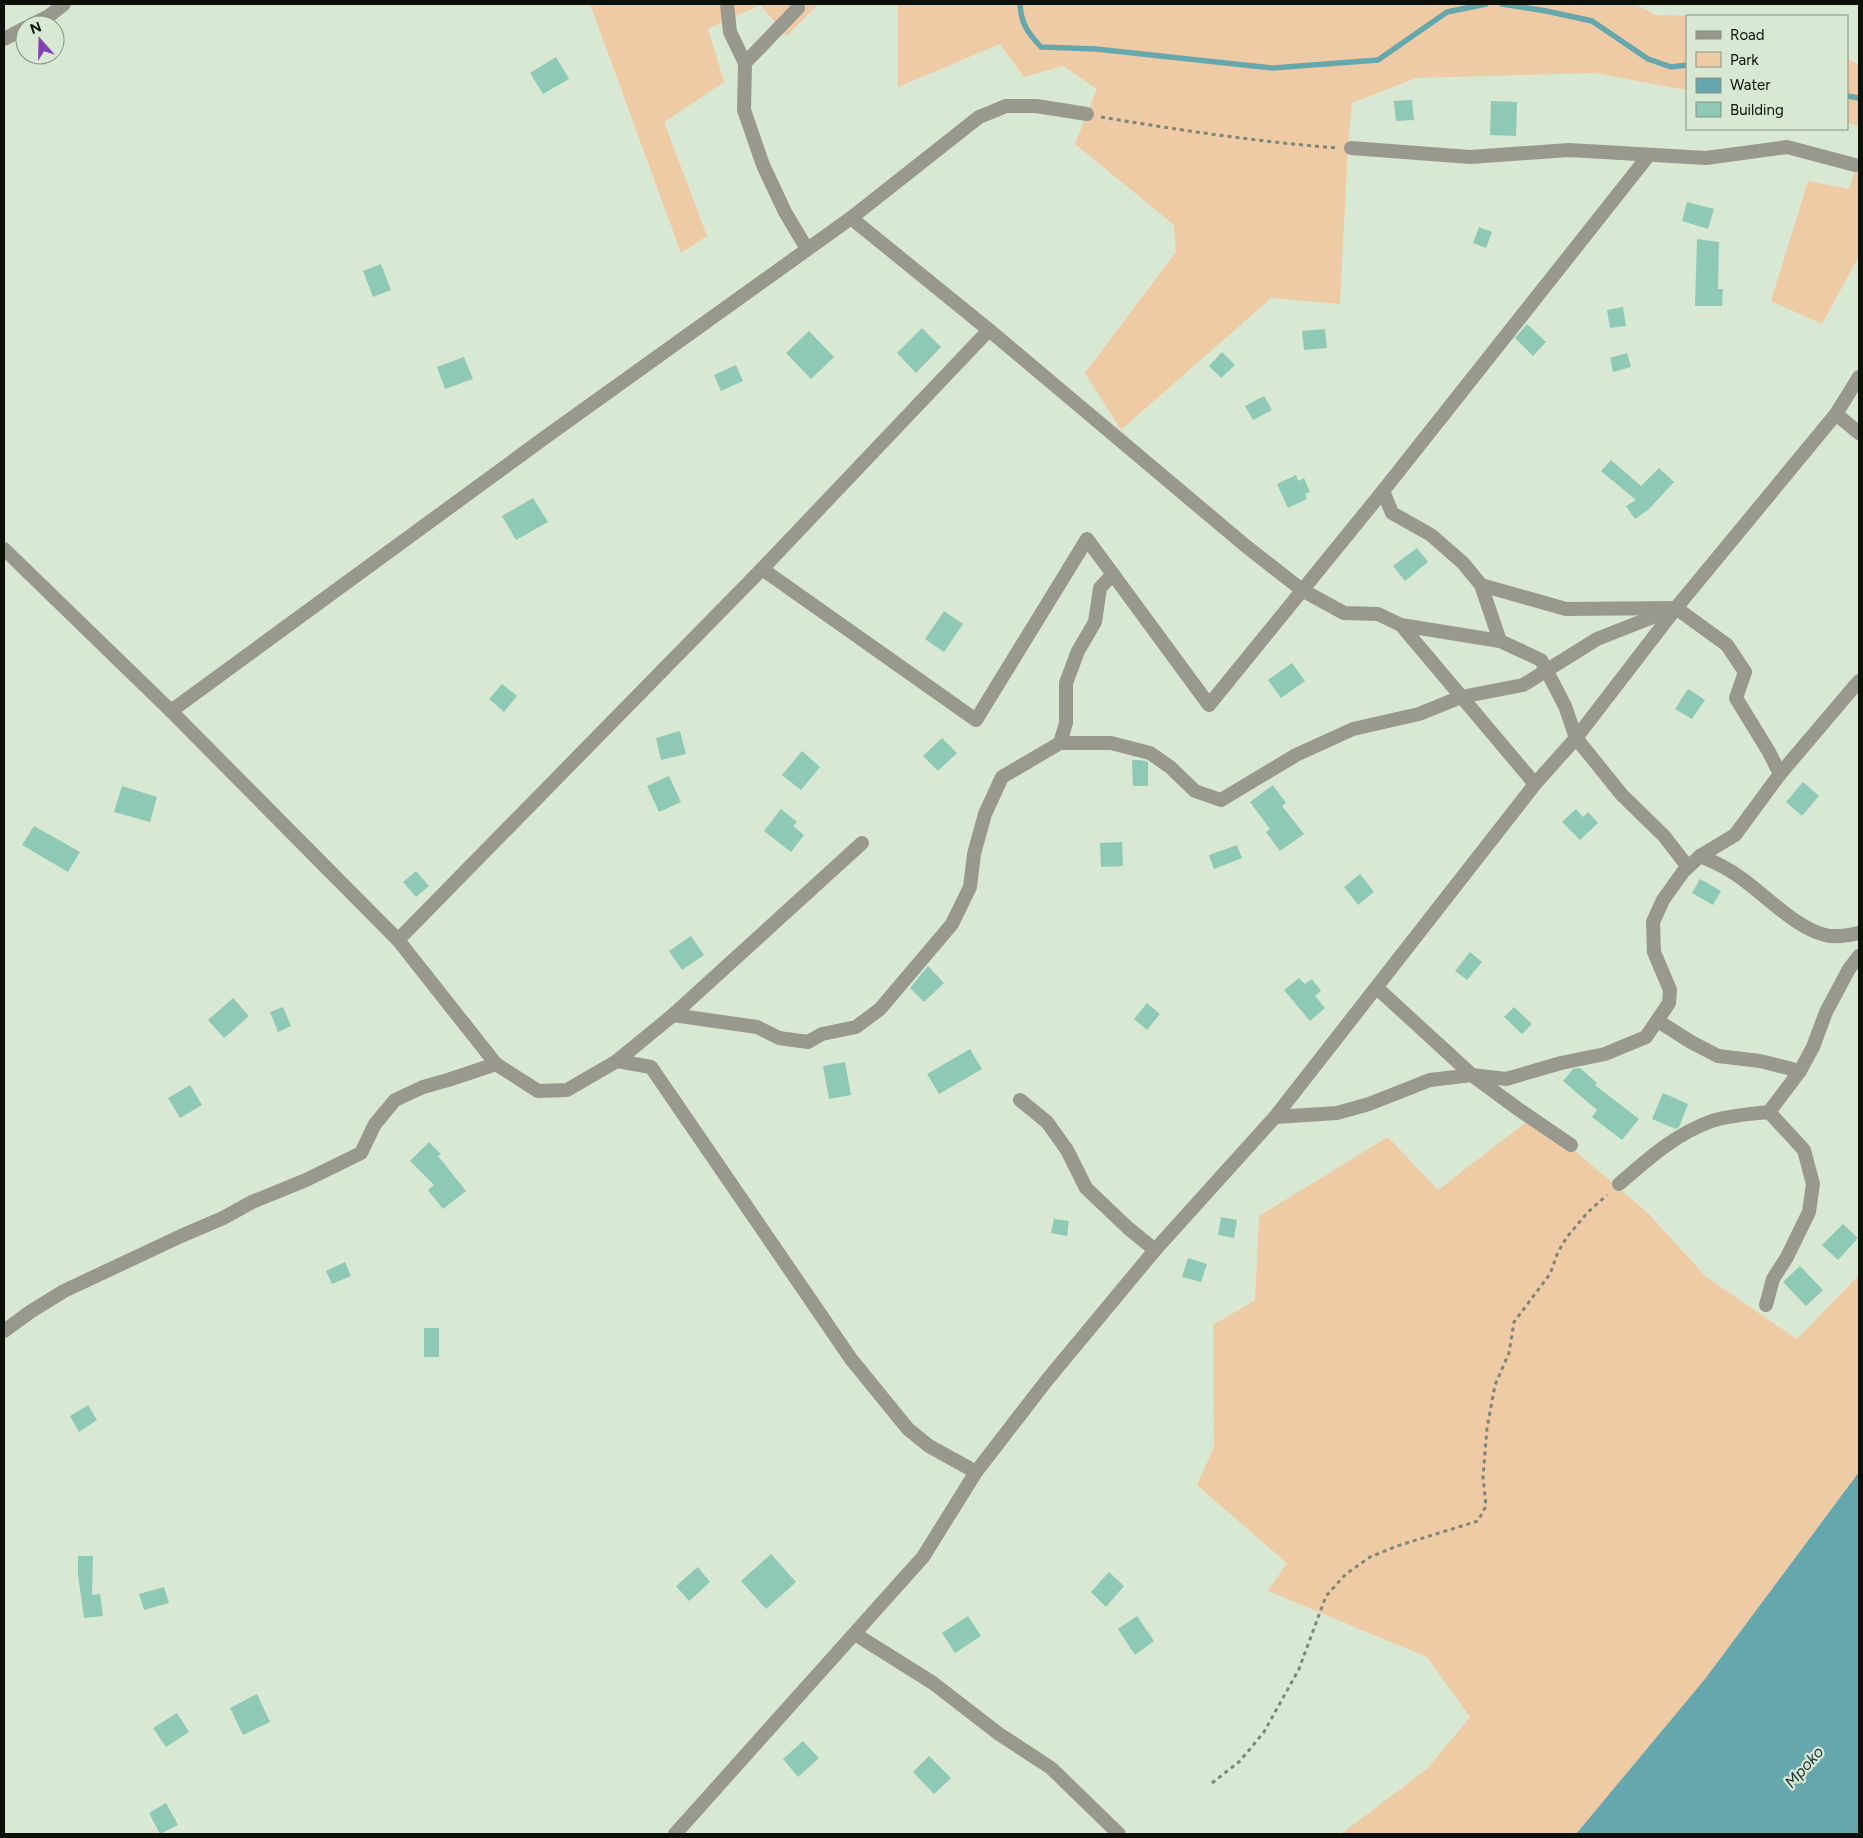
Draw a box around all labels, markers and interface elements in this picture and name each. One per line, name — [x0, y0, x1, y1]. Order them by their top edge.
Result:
north arrow — [15, 15, 65, 65]
legend — [1686, 15, 1848, 130]
text: N — [28, 18, 44, 38]
text: Road — [1730, 26, 1765, 44]
text: Park — [1730, 51, 1759, 69]
text: Water — [1730, 76, 1770, 94]
text: Building — [1730, 101, 1784, 119]
water label: Mpoko — [1780, 1742, 1828, 1792]

